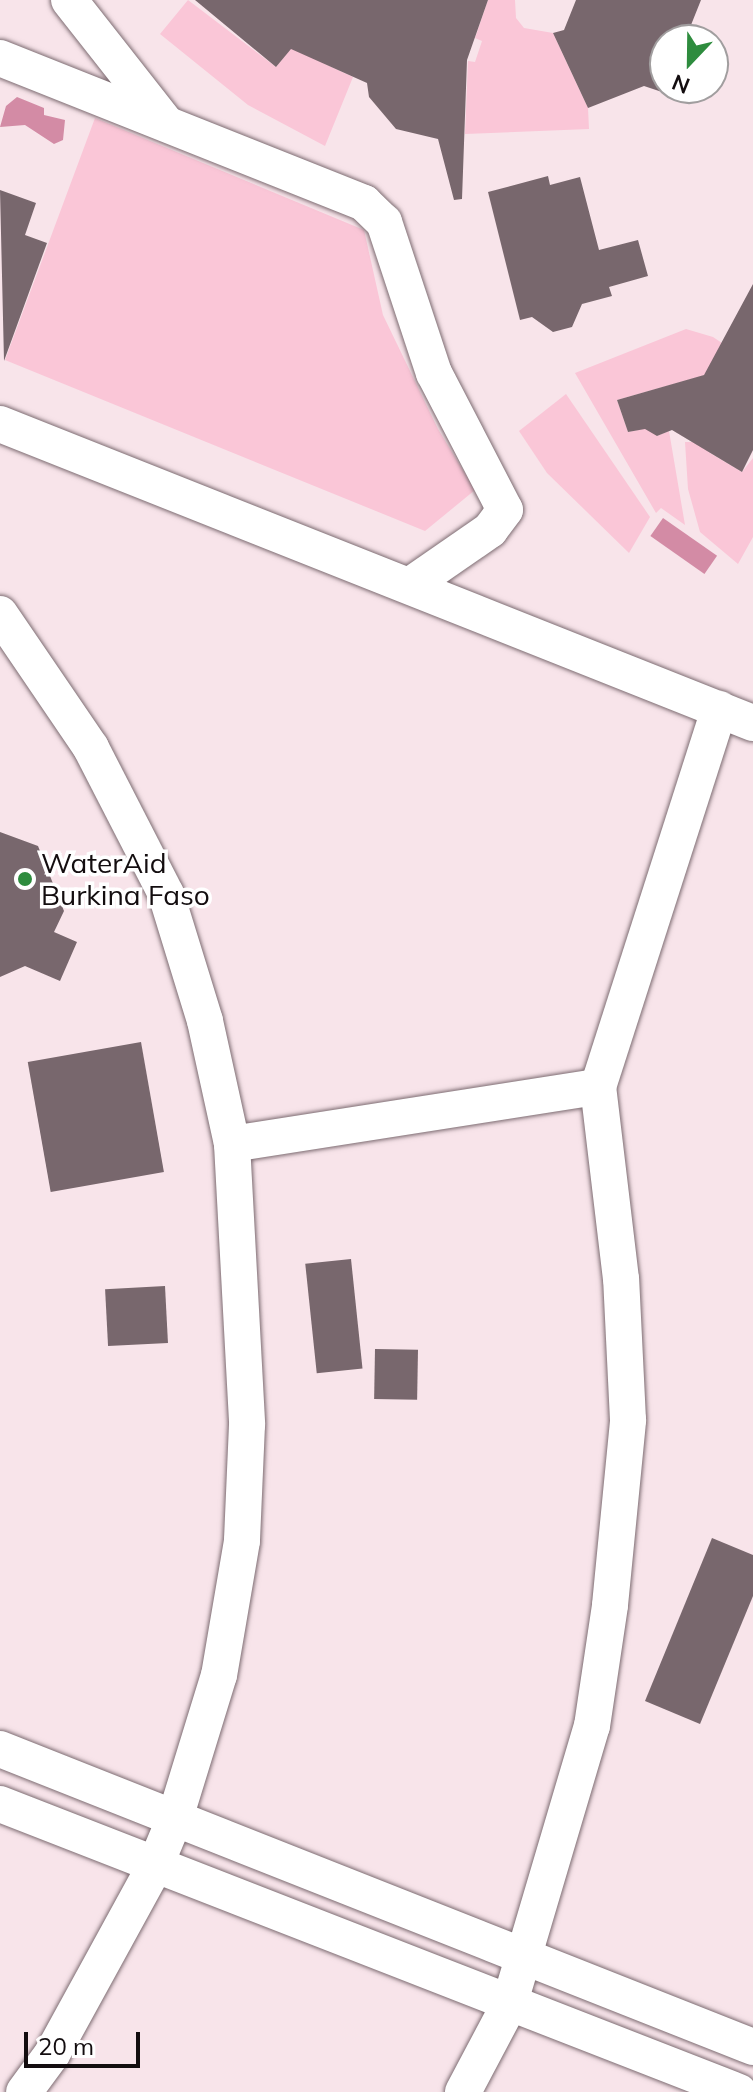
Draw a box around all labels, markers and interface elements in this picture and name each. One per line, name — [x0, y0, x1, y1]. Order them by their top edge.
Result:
north arrow — [649, 24, 729, 104]
text: N — [668, 68, 694, 100]
place label: WaterAid Burkina Faso — [41, 846, 210, 912]
marker: WaterAid Burkina Faso — [16, 870, 34, 888]
scale bar — [28, 2016, 144, 2066]
text: 20 m — [38, 2031, 94, 2061]

